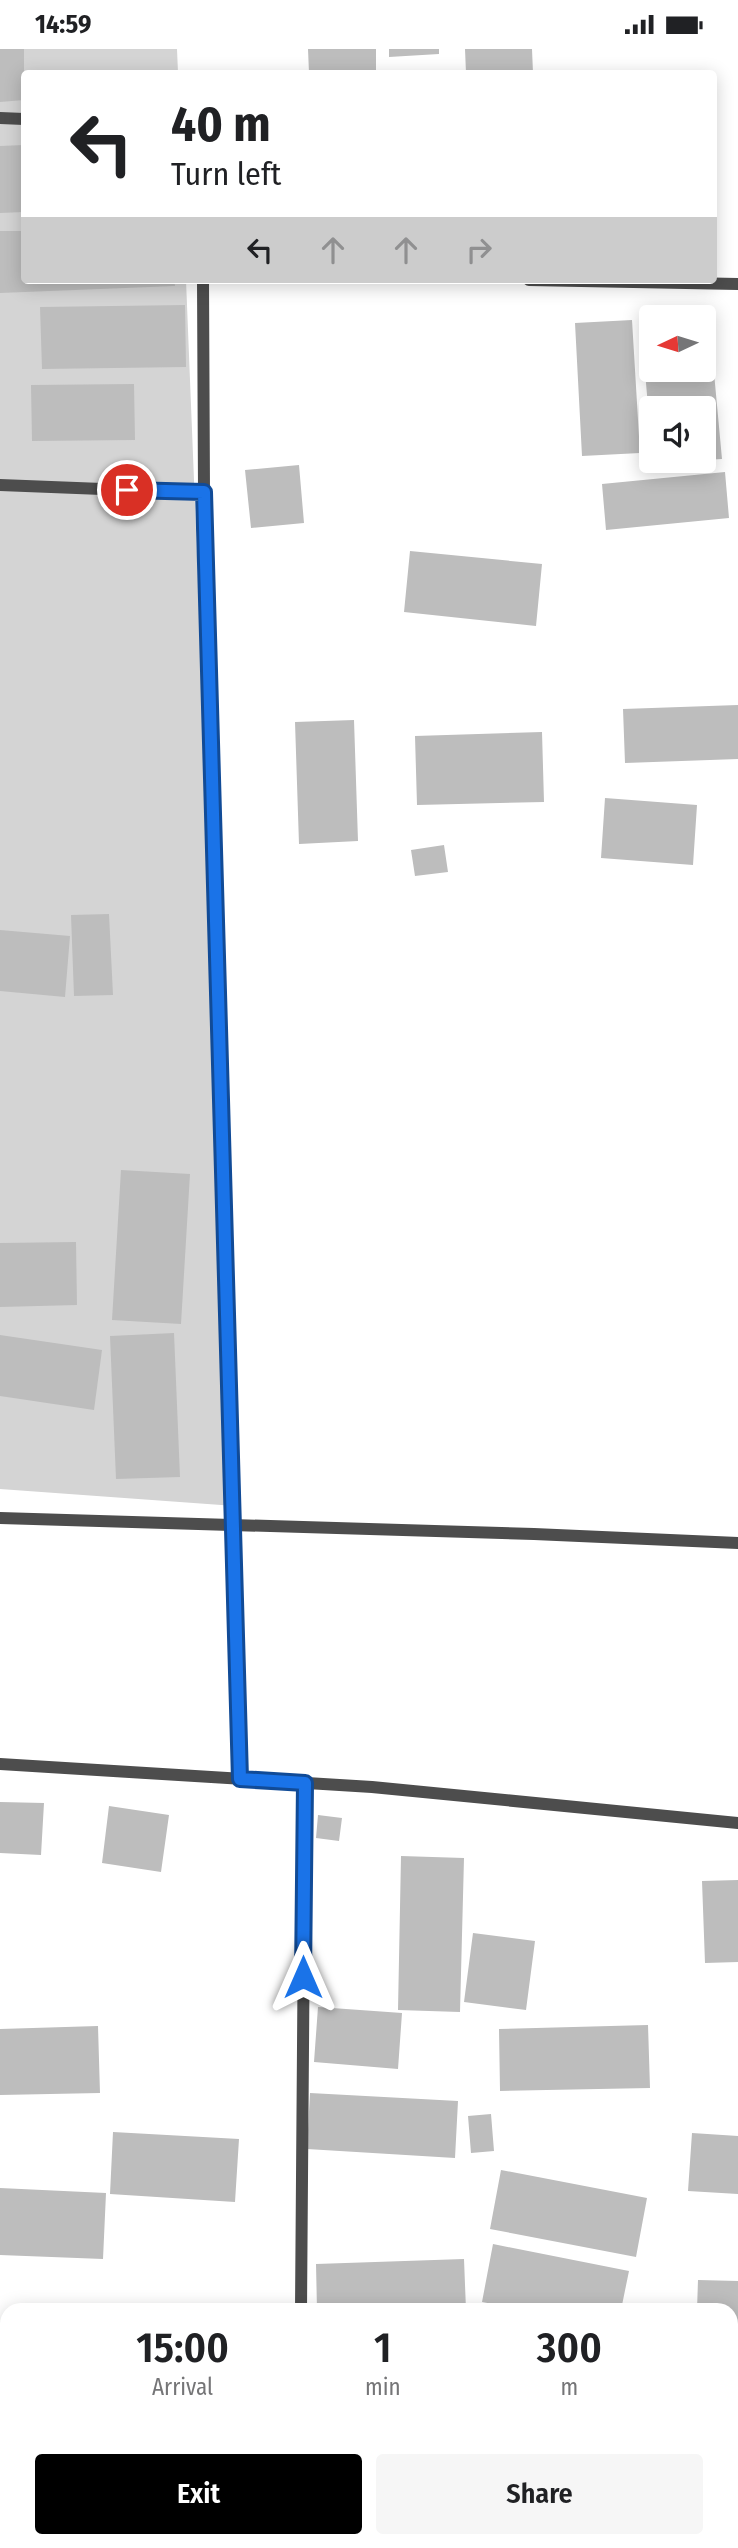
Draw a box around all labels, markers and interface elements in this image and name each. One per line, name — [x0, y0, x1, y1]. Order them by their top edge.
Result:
text: 14:59 — [35, 9, 91, 40]
text: 40 m — [171, 95, 271, 154]
icon: left — [56, 98, 147, 189]
text: Turn left — [171, 155, 281, 193]
icon: left — [241, 231, 279, 269]
icon: ahead — [314, 231, 352, 269]
icon: ahead — [387, 231, 425, 269]
icon: right — [460, 231, 498, 269]
north arrow — [639, 305, 716, 381]
map controls — [639, 305, 716, 473]
button: sound — [639, 396, 716, 473]
pin — [97, 460, 157, 520]
icon: arrive — [108, 471, 146, 509]
position arrow — [266, 1940, 340, 2014]
text: 15:00 — [136, 2323, 229, 2373]
text: 1 — [374, 2323, 392, 2373]
text: 300 — [537, 2323, 602, 2373]
text: Arrival — [152, 2373, 213, 2401]
text: min — [365, 2373, 401, 2401]
text: m — [560, 2373, 578, 2401]
button: Exit — [35, 2454, 362, 2534]
button: Share — [376, 2454, 703, 2534]

